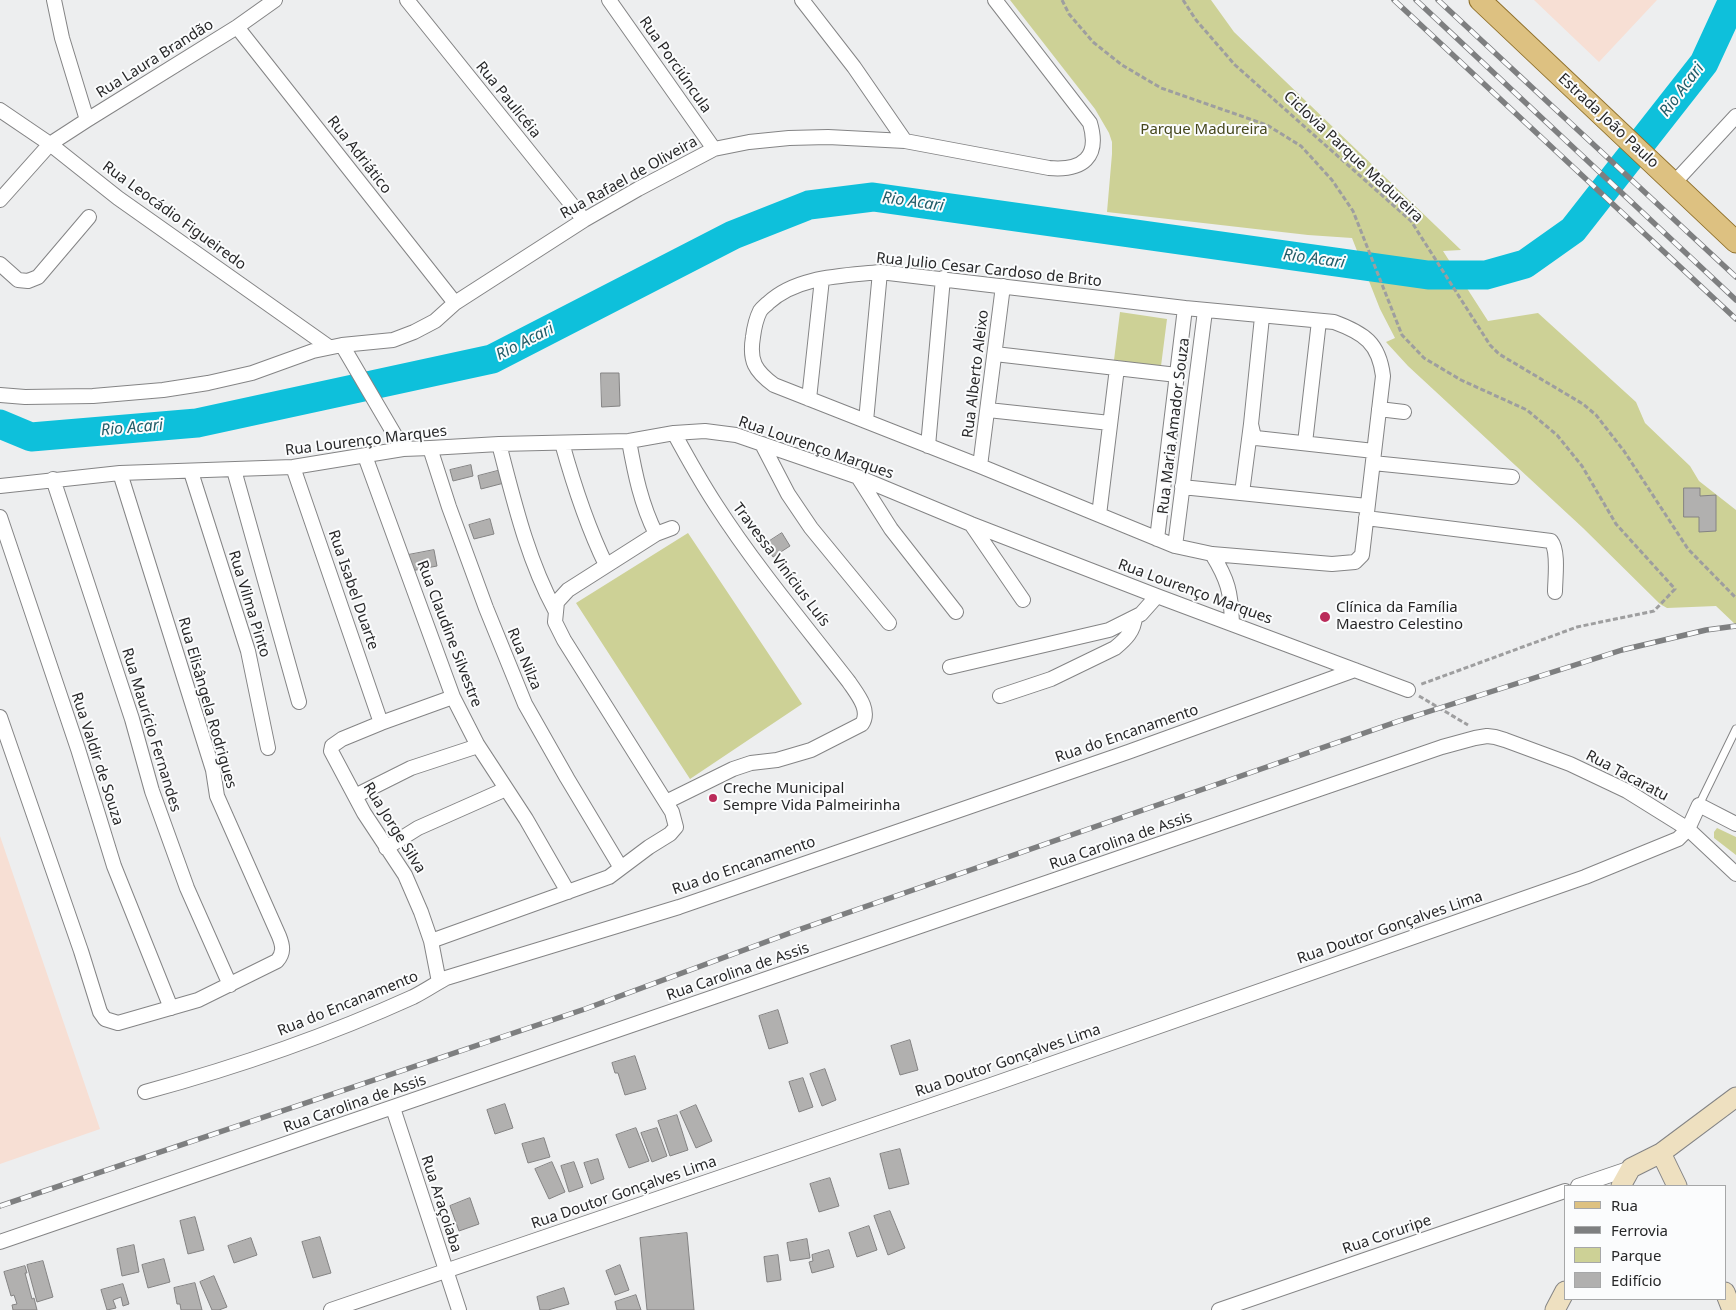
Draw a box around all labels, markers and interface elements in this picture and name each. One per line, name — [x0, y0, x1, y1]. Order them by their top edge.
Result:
street label: Rua Porciúncula — [635, 13, 715, 117]
street label: Rua Laura Brandão — [93, 16, 217, 102]
street label: Rua Paulicéia — [472, 58, 544, 142]
water label: Rio Acari — [1656, 59, 1708, 121]
street label: Estrada João Paulo — [1554, 70, 1662, 172]
street label: Ciclovia Parque Madureira — [1279, 88, 1427, 226]
street label: Rua Adriático — [323, 113, 395, 197]
park label: Parque Madureira — [1140, 121, 1268, 139]
street label: Rua Rafael de Oliveira — [557, 133, 701, 223]
street label: Rua Leocádio Figueiredo — [99, 158, 249, 274]
water label: Rio Acari — [881, 188, 945, 216]
water label: Rio Acari — [1282, 245, 1346, 273]
street label: Rua Julio Cesar Cardoso de Brito — [875, 249, 1103, 291]
street label: Rua Alberto Aleixo — [959, 309, 993, 439]
water label: Rio Acari — [493, 319, 557, 365]
street label: Rua Maria Amador Souza — [1154, 337, 1194, 515]
street label: Rua Lourenço Marques — [736, 413, 896, 483]
water label: Rio Acari — [100, 416, 164, 440]
street label: Rua Lourenço Marques — [284, 422, 448, 460]
street label: Travessa Vinícius Luís — [729, 500, 833, 630]
street label: Rua Isabel Duarte — [324, 528, 382, 652]
street label: Rua Vilma Pinto — [224, 548, 274, 660]
street label: Rua Lourenço Marques — [1115, 556, 1275, 628]
street label: Rua Claudine Silvestre — [413, 558, 485, 710]
place label: Clínica da Família Maestro Celestino — [1336, 599, 1463, 634]
marker: Clínica da Família Maestro Celestino — [1318, 610, 1332, 624]
street label: Rua Elisângela Rodrigues — [174, 615, 240, 791]
street label: Rua Nilza — [503, 625, 545, 693]
street label: Rua Maurício Fernandes — [117, 646, 185, 814]
street label: Rua Valdir de Souza — [67, 690, 127, 828]
street label: Rua do Encanamento — [1053, 701, 1201, 767]
street label: Rua Tacaratu — [1583, 747, 1671, 805]
street label: Rua Jorge Silva — [359, 779, 429, 877]
place label: Creche Municipal Sempre Vida Palmeirinha — [723, 780, 900, 815]
marker: Creche Municipal Sempre Vida Palmeirinha — [707, 792, 719, 804]
street label: Rua Carolina de Assis — [1047, 808, 1195, 874]
street label: Rua do Encanamento — [670, 833, 818, 899]
street label: Rua Doutor Gonçalves Lima — [1295, 888, 1485, 968]
street label: Rua Carolina de Assis — [664, 939, 812, 1005]
street label: Rua do Encanamento — [275, 968, 421, 1040]
street label: Rua Doutor Gonçalves Lima — [913, 1021, 1103, 1101]
street label: Rua Carolina de Assis — [281, 1071, 429, 1137]
street label: Rua Araçoiaba — [417, 1153, 465, 1255]
street label: Rua Doutor Gonçalves Lima — [529, 1153, 719, 1233]
legend — [1564, 1185, 1726, 1300]
text: Rua — [1611, 1195, 1638, 1215]
street label: Rua Coruripe — [1340, 1211, 1434, 1259]
text: Ferrovia — [1611, 1220, 1668, 1240]
text: Parque — [1611, 1245, 1661, 1265]
text: Edifício — [1611, 1270, 1662, 1290]

